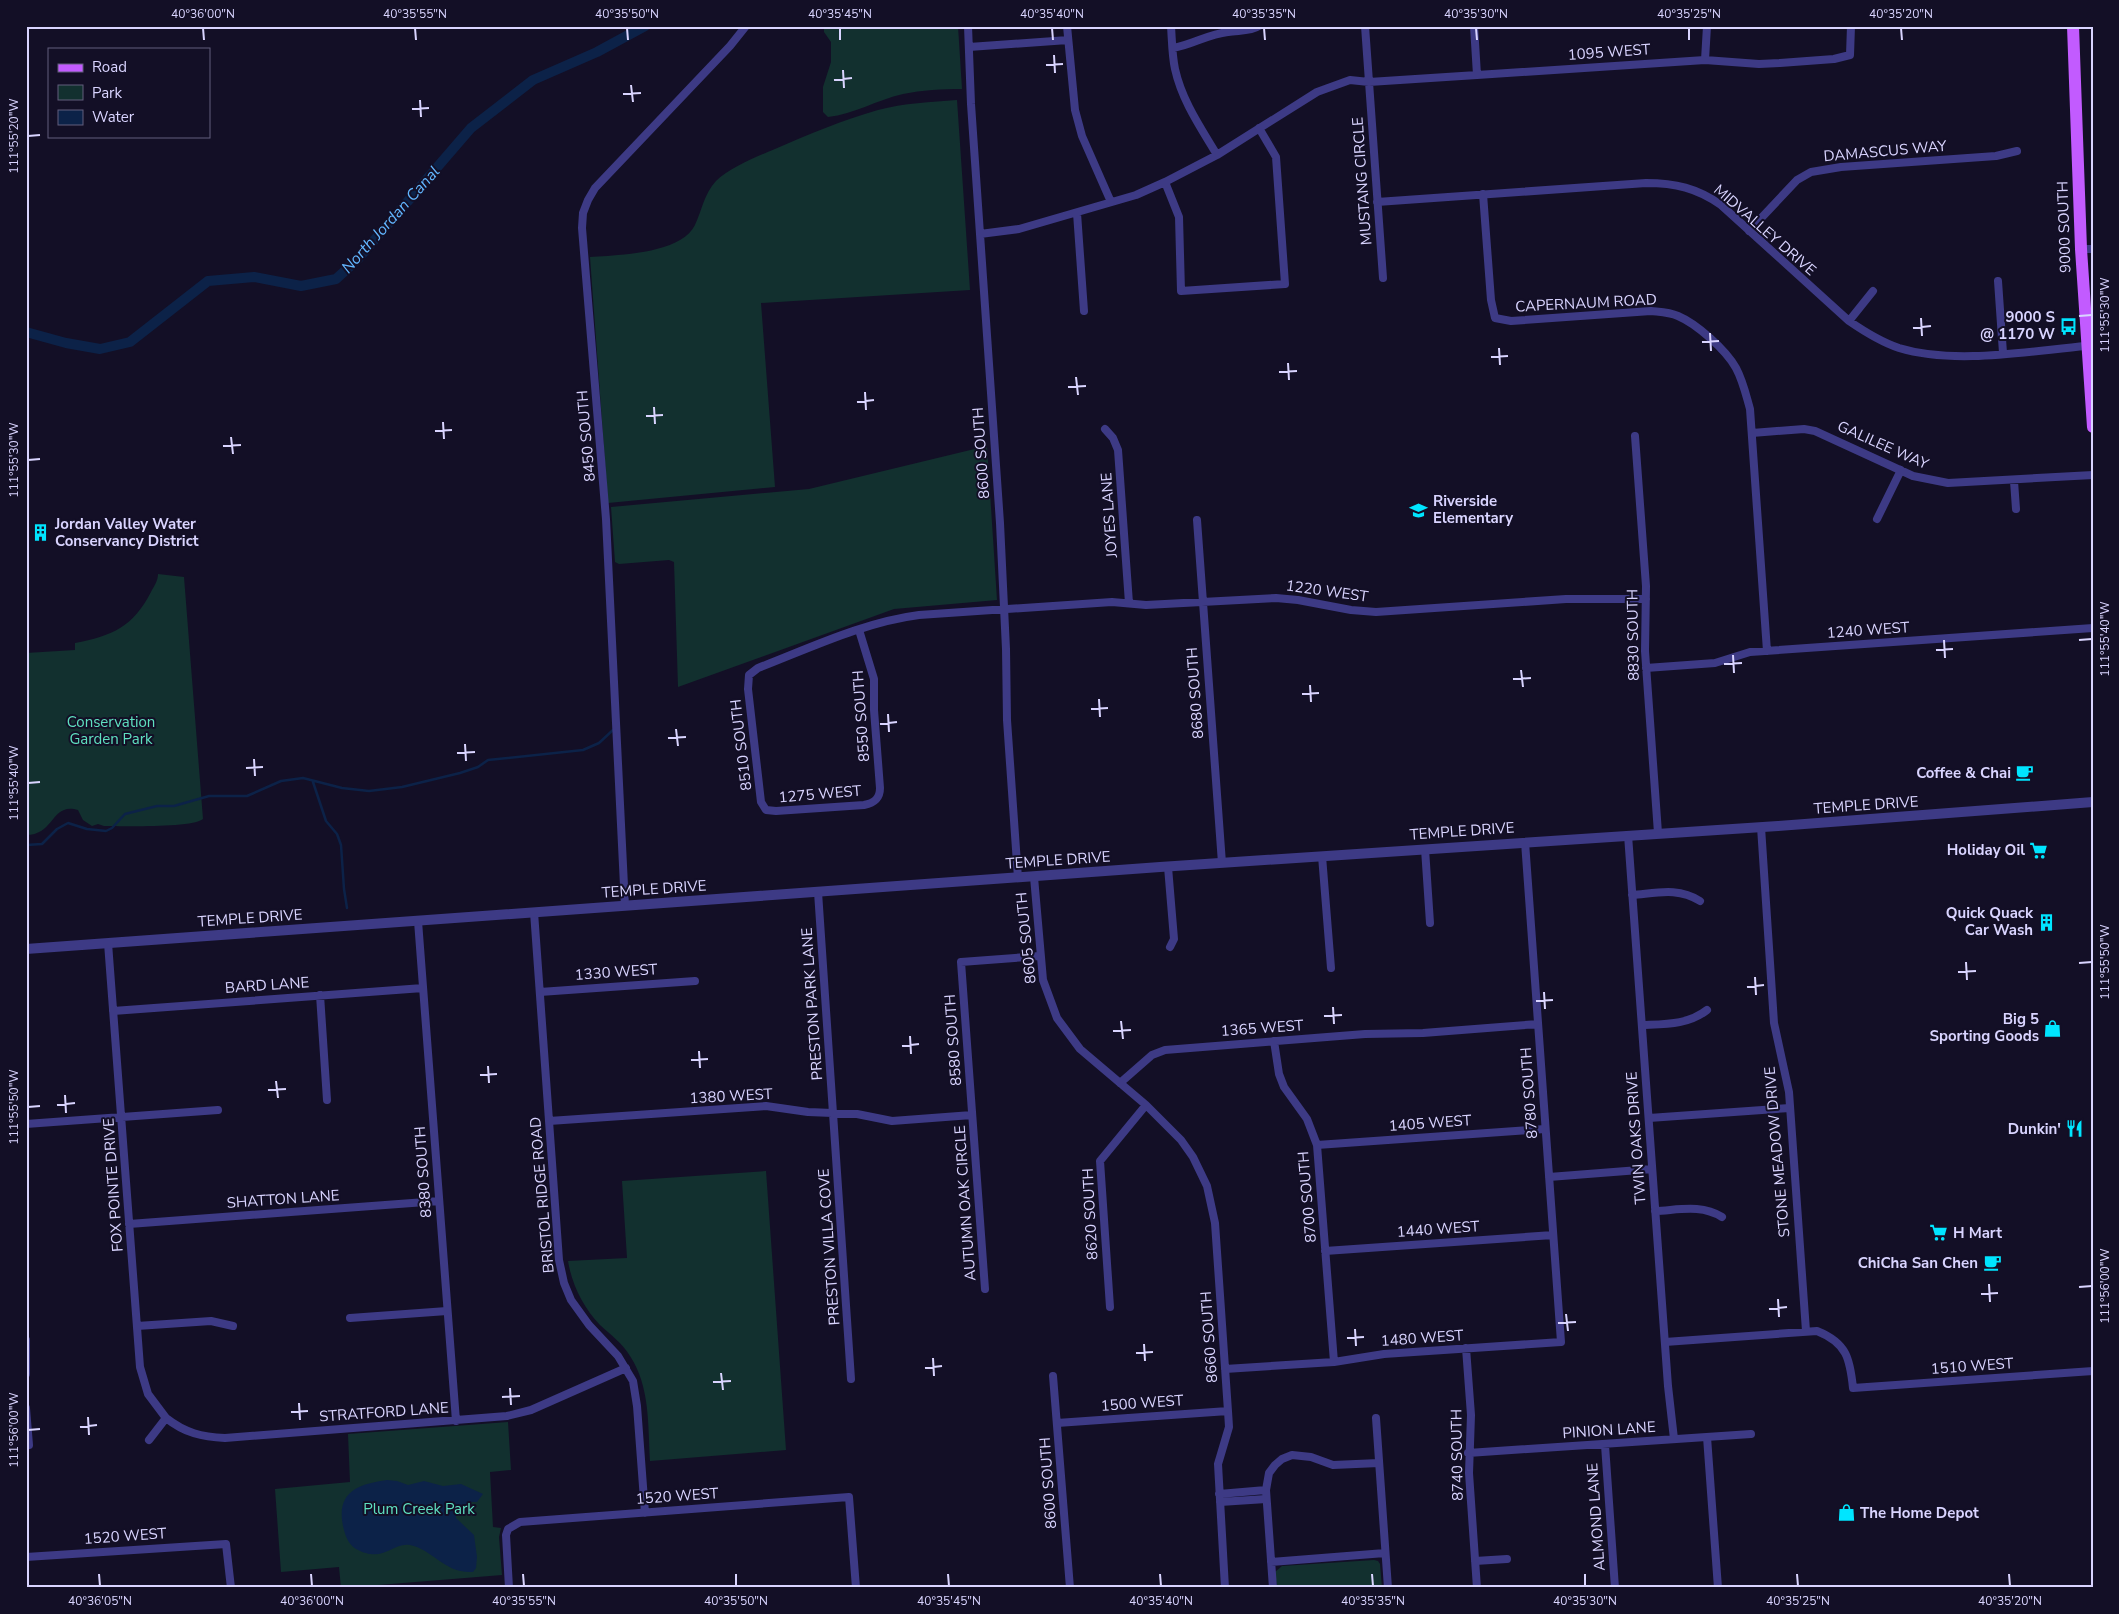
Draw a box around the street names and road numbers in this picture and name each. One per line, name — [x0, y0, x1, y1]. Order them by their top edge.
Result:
street label: 1095 WEST — [1567, 39, 1651, 65]
street label: MUSTANG CIRCLE — [1348, 116, 1376, 246]
street label: DAMASCUS WAY — [1823, 136, 1948, 166]
street label: MIDVALLEY DRIVE — [1709, 180, 1821, 280]
street label: 9000 SOUTH — [2052, 181, 2076, 273]
street label: CAPERNAUM ROAD — [1515, 289, 1657, 317]
street label: 8450 SOUTH — [572, 389, 600, 483]
street label: 8600 SOUTH — [968, 406, 994, 500]
street label: GALILEE WAY — [1834, 416, 1933, 474]
street label: JOYES LANE — [1096, 472, 1122, 559]
street label: 1220 WEST — [1285, 575, 1369, 607]
street label: 8830 SOUTH — [1622, 589, 1644, 681]
street label: 1240 WEST — [1826, 617, 1910, 643]
street label: 8680 SOUTH — [1182, 646, 1208, 740]
street label: 8550 SOUTH — [848, 669, 874, 763]
street label: 8510 SOUTH — [725, 698, 757, 792]
street label: 1275 WEST — [778, 780, 862, 808]
street label: TEMPLE DRIVE — [1813, 791, 1919, 819]
street label: TEMPLE DRIVE — [1409, 817, 1515, 845]
street label: TEMPLE DRIVE — [1005, 846, 1111, 874]
street label: TEMPLE DRIVE — [601, 875, 707, 903]
street label: 8605 SOUTH — [1011, 891, 1041, 985]
street label: TEMPLE DRIVE — [197, 904, 303, 932]
street label: PRESTON PARK LANE — [797, 927, 827, 1081]
street label: 1330 WEST — [574, 959, 658, 985]
street label: BARD LANE — [224, 972, 310, 998]
street label: 8580 SOUTH — [940, 993, 966, 1087]
street label: 1365 WEST — [1220, 1015, 1304, 1041]
street label: 8780 SOUTH — [1516, 1046, 1542, 1140]
street label: STONE MEADOW DRIVE — [1760, 1066, 1794, 1238]
street label: TWIN OAKS DRIVE — [1621, 1071, 1651, 1205]
street label: 1380 WEST — [689, 1084, 773, 1108]
street label: 1405 WEST — [1388, 1110, 1472, 1136]
street label: BRISTOL RIDGE ROAD — [525, 1116, 559, 1274]
street label: FOX POINTE DRIVE — [98, 1117, 128, 1253]
street label: 8380 SOUTH — [410, 1125, 436, 1219]
street label: AUTUMN OAK CIRCLE — [950, 1125, 980, 1281]
street label: 8700 SOUTH — [1293, 1150, 1321, 1244]
street label: PRESTON VILLA COVE — [814, 1168, 844, 1326]
street label: 8620 SOUTH — [1078, 1168, 1102, 1260]
street label: SHATTON LANE — [226, 1185, 340, 1213]
street label: 1440 WEST — [1396, 1216, 1480, 1242]
street label: 8660 SOUTH — [1196, 1290, 1222, 1384]
street label: 1480 WEST — [1380, 1325, 1464, 1351]
street label: 1510 WEST — [1930, 1353, 2014, 1379]
street label: 1500 WEST — [1100, 1390, 1184, 1416]
street label: STRATFORD LANE — [319, 1397, 449, 1427]
street label: 8740 SOUTH — [1446, 1409, 1468, 1501]
street label: PINION LANE — [1562, 1417, 1656, 1443]
street label: 8600 SOUTH — [1035, 1436, 1061, 1530]
street label: ALMOND LANE — [1582, 1462, 1610, 1572]
street label: 1520 WEST — [635, 1483, 719, 1509]
street label: 1520 WEST — [83, 1523, 167, 1549]

